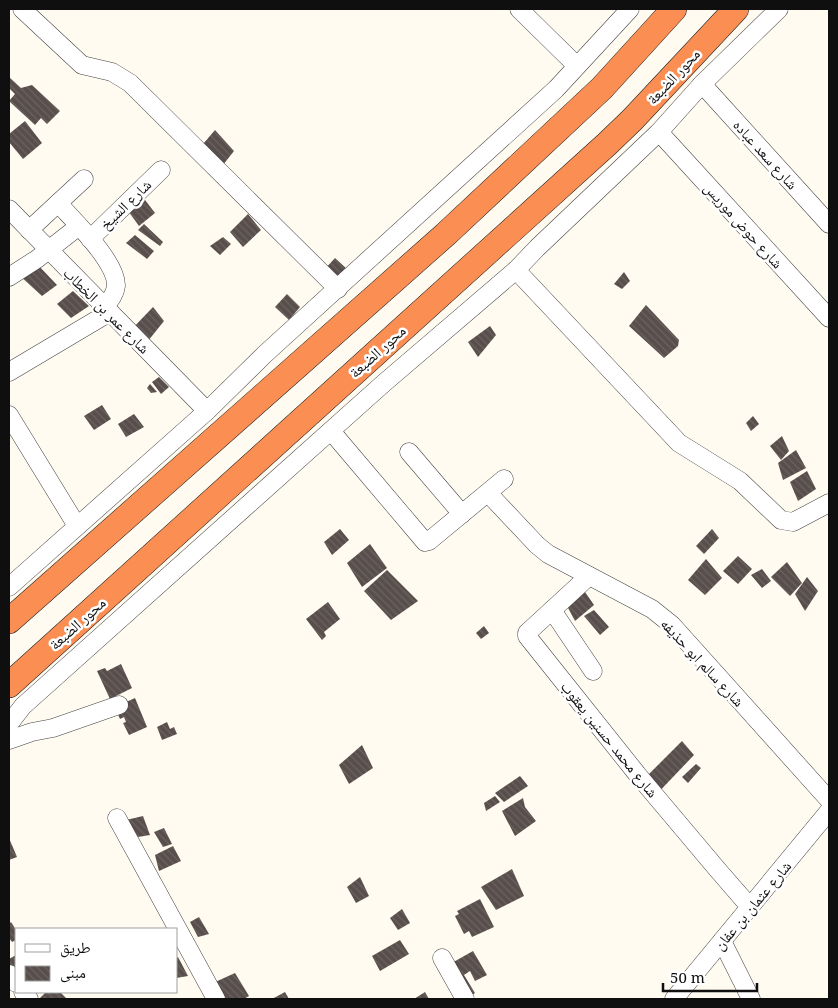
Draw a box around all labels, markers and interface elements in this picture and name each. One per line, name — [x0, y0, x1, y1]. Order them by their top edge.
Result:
street label: محور الضبعة — [642, 44, 704, 108]
street label: شارع سعد عباده — [729, 115, 803, 194]
street label: شارع الشيخ — [95, 174, 156, 234]
street label: شارع حوض موريس — [699, 178, 788, 273]
street label: شارع عمر بن الخطاب — [59, 262, 155, 358]
street label: محور الضبعة — [345, 320, 410, 382]
street label: محور الضبعة — [45, 592, 110, 654]
street label: شارع سالم ابو حذيفه — [656, 613, 749, 711]
street label: شارع محمد حسنين يعقوب — [556, 677, 663, 802]
street label: شارع عثمان بن عفان — [709, 856, 796, 955]
legend — [15, 928, 178, 993]
text: طريق — [60, 937, 91, 958]
scale bar — [663, 960, 757, 992]
text: مبنى — [60, 962, 86, 983]
text: 50 m — [670, 967, 705, 987]

